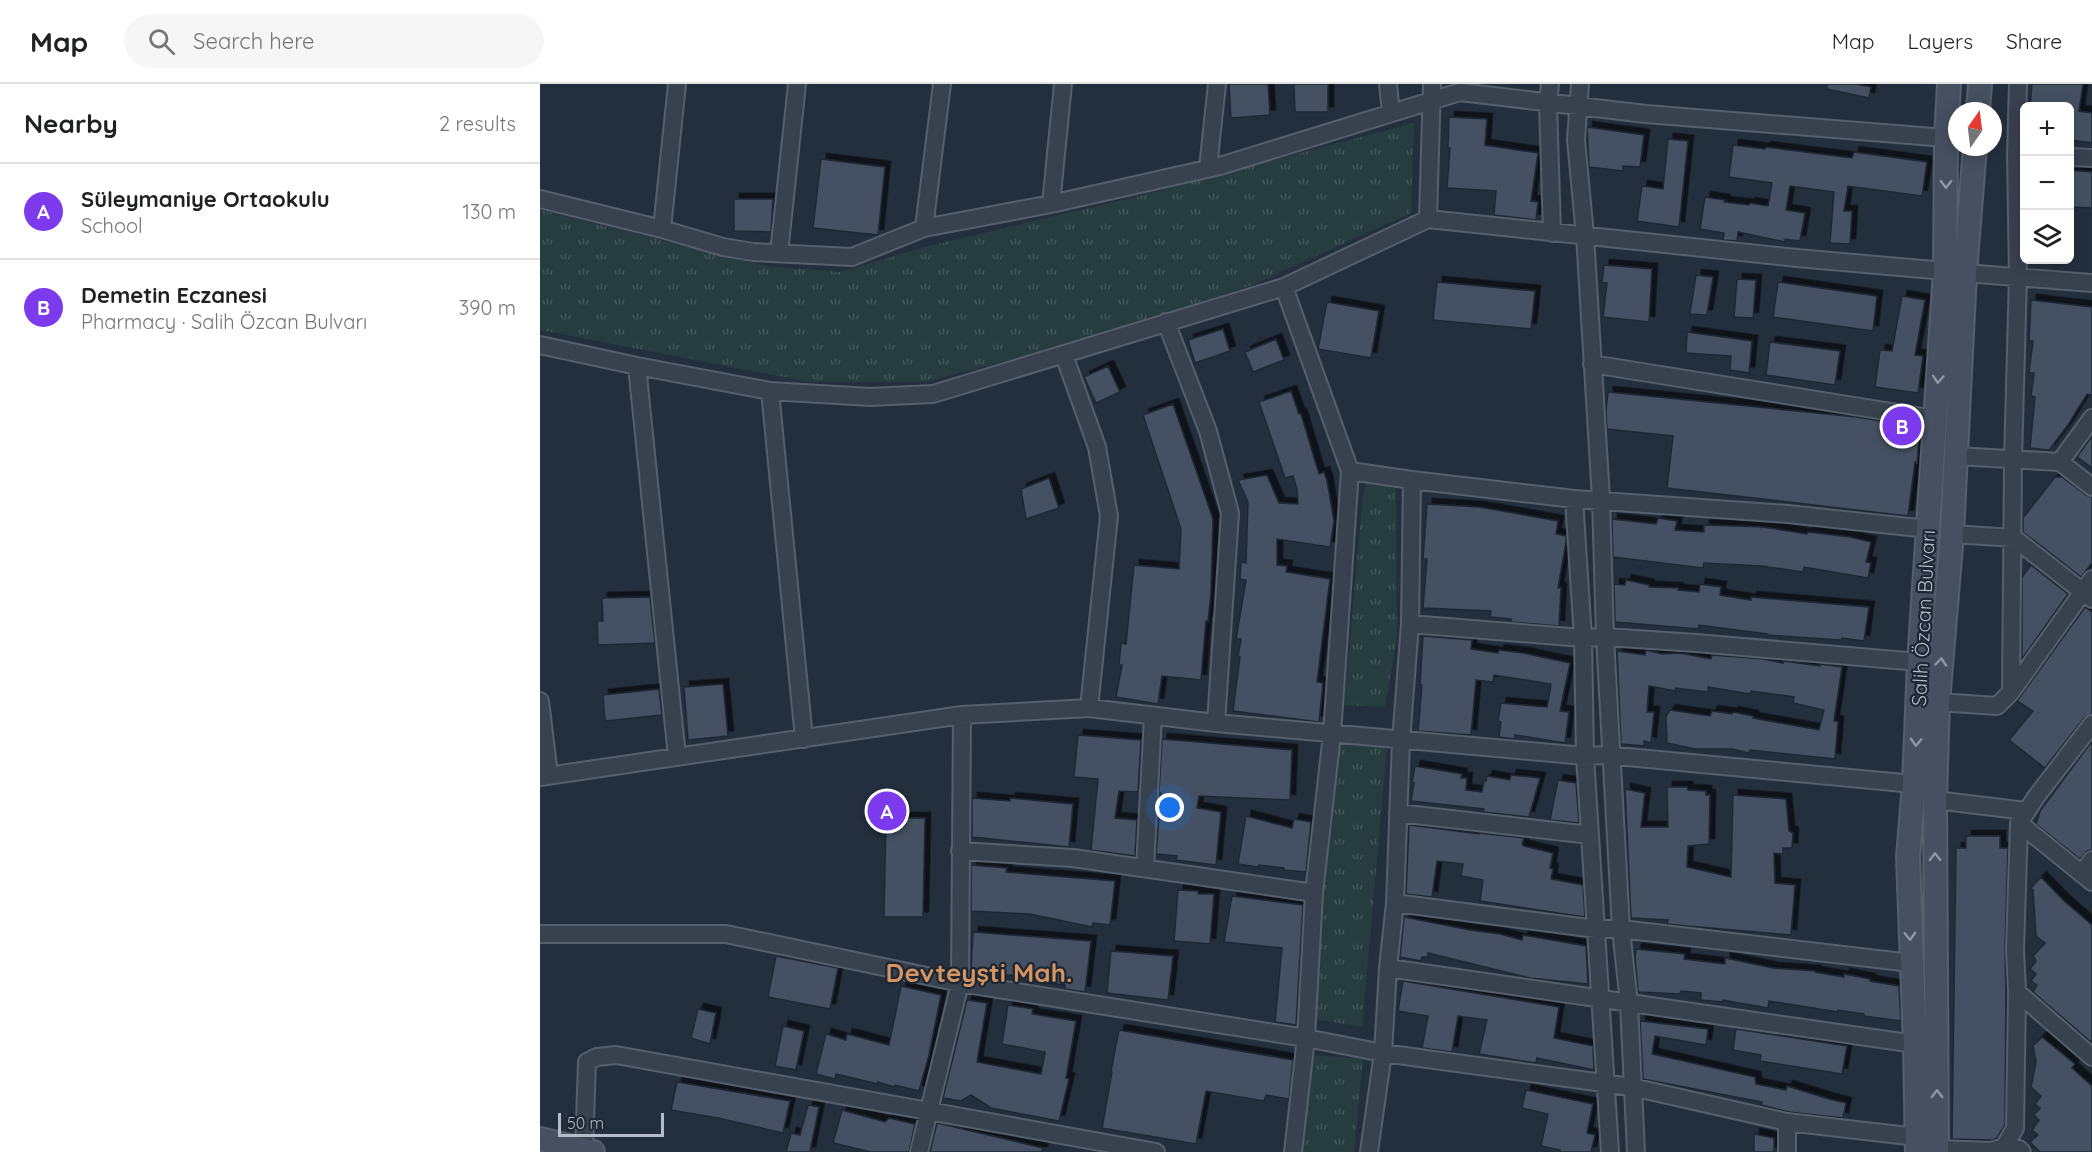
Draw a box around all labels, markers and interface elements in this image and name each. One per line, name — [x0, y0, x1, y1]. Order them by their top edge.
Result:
search box — [124, 14, 544, 68]
text: Map — [30, 24, 88, 59]
icon: search — [145, 25, 178, 58]
text: Search here — [193, 27, 315, 55]
text: Map — [1832, 28, 1875, 54]
text: Layers — [1908, 28, 1973, 54]
text: Share — [2006, 28, 2062, 54]
north arrow — [1948, 102, 2002, 156]
map controls — [2020, 102, 2074, 264]
button: + — [2020, 102, 2074, 156]
text: Nearby — [24, 107, 118, 140]
text: 2 results — [439, 111, 516, 136]
button: − — [2020, 156, 2074, 210]
one-way arrow — [1939, 180, 1952, 189]
text: Süleymaniye Ortaokulu — [81, 185, 330, 213]
text: A — [37, 199, 50, 224]
text: 130 m — [463, 199, 516, 224]
button: layers — [2020, 210, 2074, 264]
text: School — [81, 213, 143, 238]
text: Demetin Eczanesi — [81, 281, 267, 309]
text: B — [37, 295, 50, 320]
text: 390 m — [459, 295, 516, 320]
text: Pharmacy · Salih Özcan Bulvarı — [81, 309, 367, 334]
one-way arrow — [1931, 375, 1944, 384]
pin: B — [1882, 404, 1922, 448]
street label: Salih Özcan Bulvarı — [1906, 529, 1940, 707]
one-way arrow — [1934, 657, 1947, 666]
one-way arrow — [1910, 737, 1922, 746]
pin: A — [868, 788, 906, 834]
your location — [1155, 793, 1184, 822]
one-way arrow — [1929, 852, 1941, 861]
one-way arrow — [1904, 932, 1916, 941]
district label: Devteyşti Mah. — [886, 956, 1072, 989]
one-way arrow — [1931, 1089, 1943, 1098]
scale bar — [558, 1110, 664, 1138]
text: 50 m — [567, 1113, 604, 1133]

